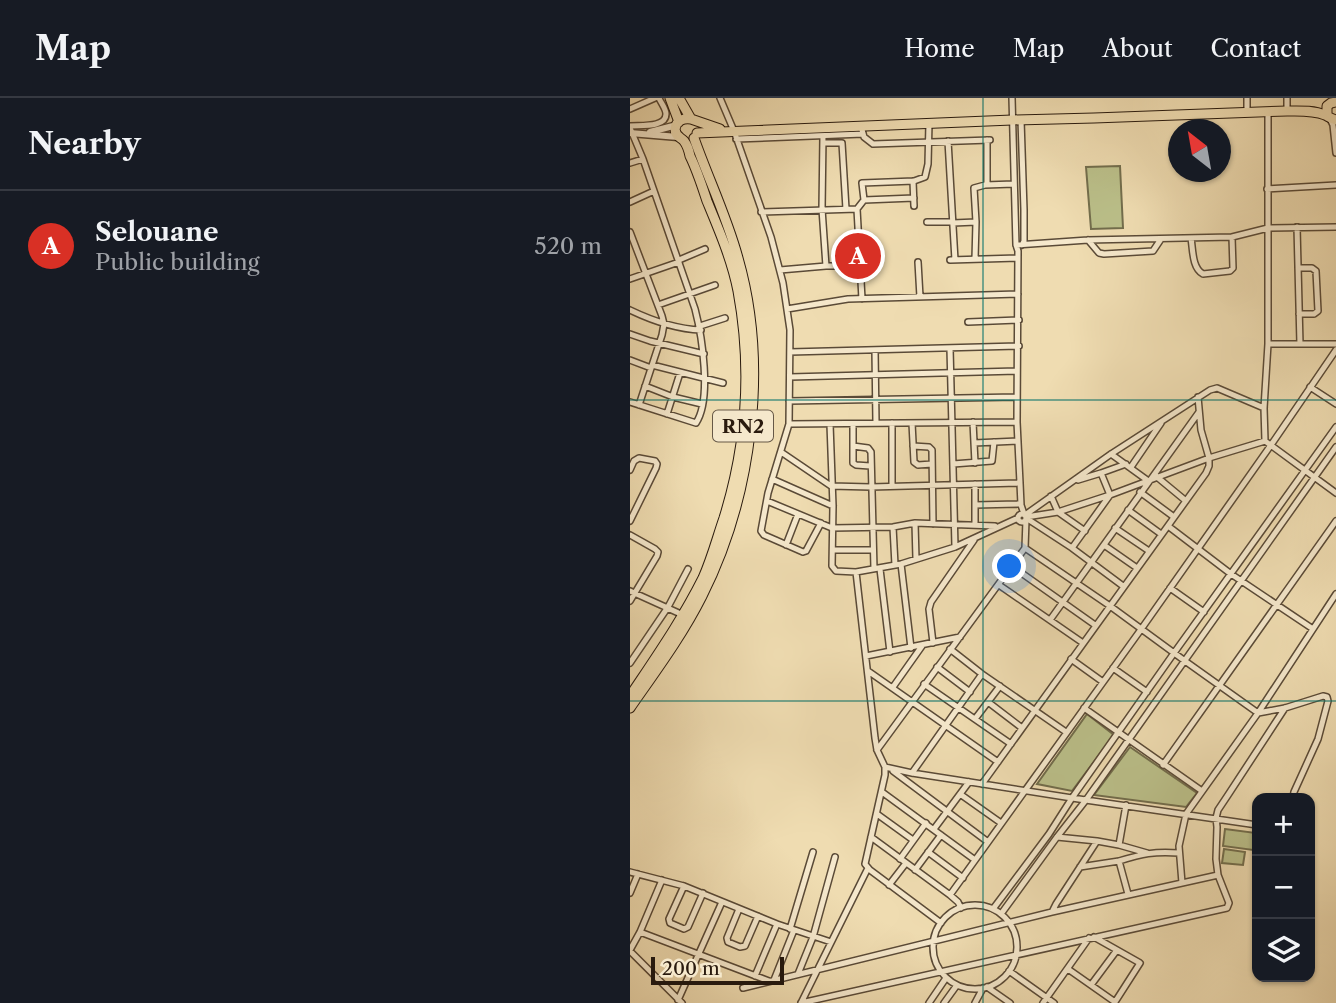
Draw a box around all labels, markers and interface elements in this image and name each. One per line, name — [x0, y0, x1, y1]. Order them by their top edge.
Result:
text: Map — [35, 28, 111, 69]
text: Home — [904, 34, 975, 63]
text: Map — [1013, 34, 1064, 63]
text: About — [1102, 34, 1173, 63]
text: Contact — [1211, 34, 1301, 63]
north arrow — [1168, 119, 1231, 182]
text: Nearby — [28, 125, 141, 162]
text: Selouane — [95, 216, 219, 248]
pin: A — [835, 230, 881, 282]
text: A — [42, 232, 60, 260]
text: 520 m — [534, 232, 602, 260]
text: Public building — [95, 248, 260, 276]
road number: RN2 — [713, 410, 773, 442]
your location — [992, 549, 1026, 583]
map controls — [1252, 793, 1315, 982]
button: + — [1252, 793, 1315, 856]
button: − — [1252, 856, 1315, 919]
button: layers — [1252, 919, 1315, 982]
scale bar — [651, 954, 784, 986]
text: 200 m — [662, 957, 720, 980]

